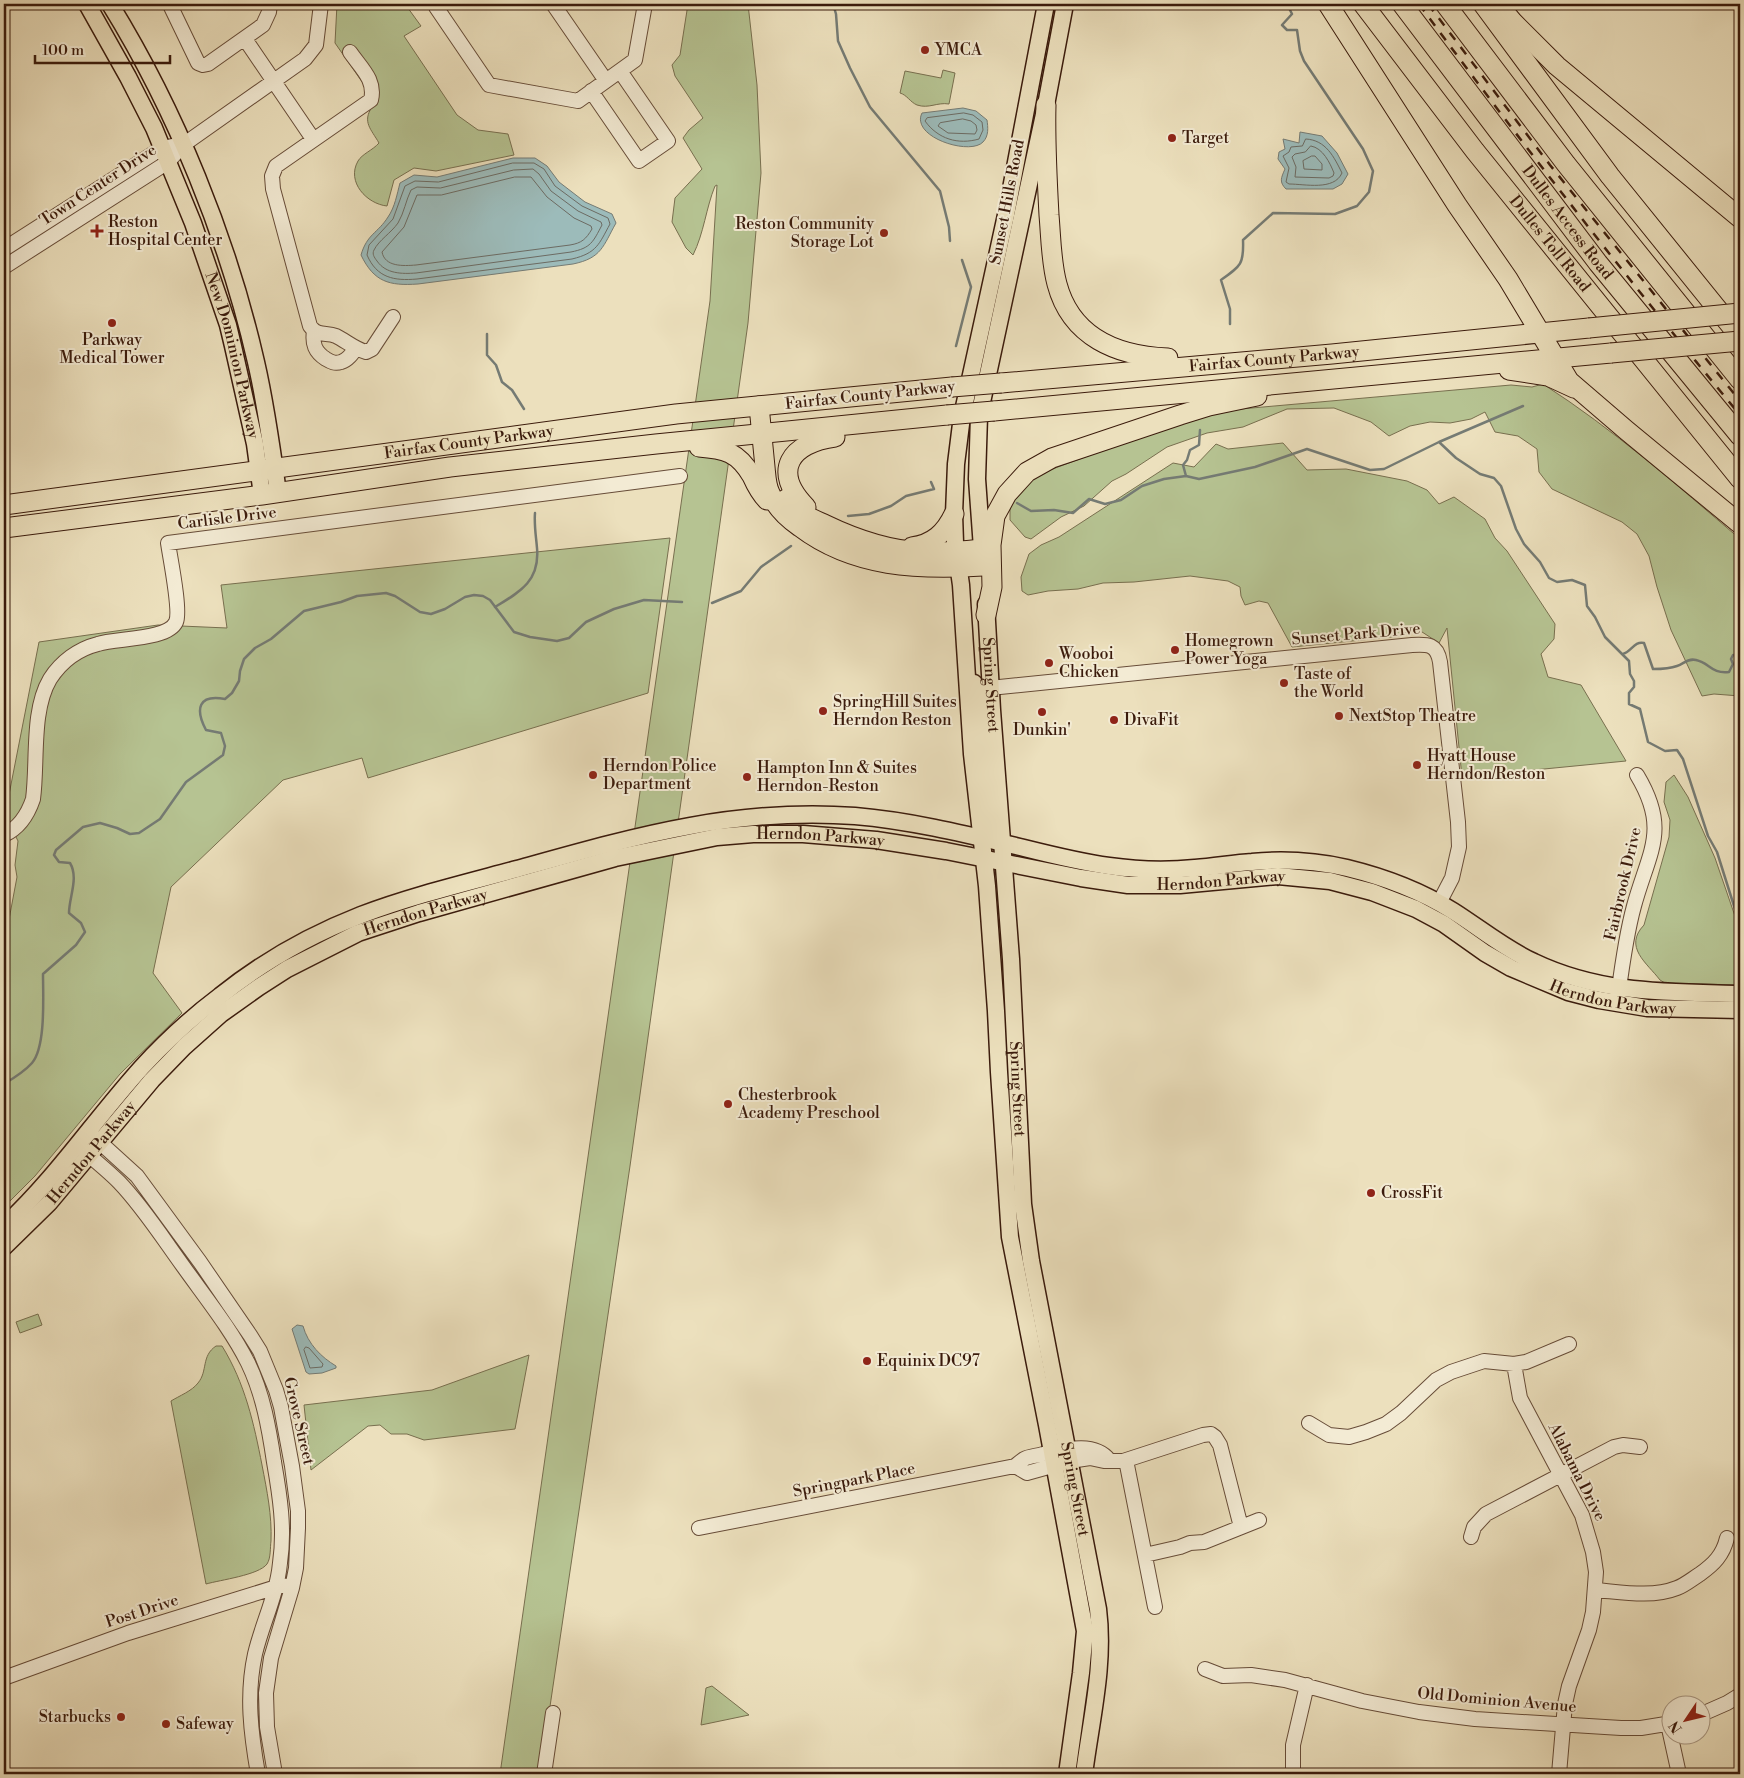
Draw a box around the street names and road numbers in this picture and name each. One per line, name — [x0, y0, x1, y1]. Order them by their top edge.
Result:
street label: Sunset Hills Road — [985, 138, 1029, 266]
street label: Town Center Drive — [36, 140, 160, 230]
street label: Dulles Access Road — [1518, 161, 1618, 284]
street label: Dulles Toll Road — [1505, 191, 1595, 296]
street label: New Dominion Parkway — [201, 269, 264, 441]
street label: Fairfax County Parkway — [1188, 341, 1360, 377]
street label: Fairfax County Parkway — [784, 376, 956, 414]
street label: Fairfax County Parkway — [383, 421, 555, 463]
street label: Carlisle Drive — [176, 502, 278, 534]
street label: Sunset Park Drive — [1291, 618, 1421, 650]
street label: Spring Street — [978, 637, 1004, 734]
street label: Herndon Parkway — [756, 824, 886, 851]
street label: Fairbrook Drive — [1600, 825, 1646, 943]
street label: Herndon Parkway — [1157, 866, 1286, 895]
street label: Herndon Parkway — [361, 884, 490, 941]
street label: Herndon Parkway — [1546, 975, 1676, 1019]
street label: Spring Street — [1005, 1041, 1030, 1138]
street label: Herndon Parkway — [42, 1096, 141, 1208]
street label: Grove Street — [279, 1375, 319, 1467]
street label: Alabama Drive — [1543, 1419, 1610, 1524]
street label: Spring Street — [1056, 1440, 1094, 1538]
street label: Springpark Place — [791, 1458, 917, 1502]
street label: Post Drive — [103, 1590, 181, 1632]
street label: Old Dominion Avenue — [1417, 1683, 1577, 1717]

